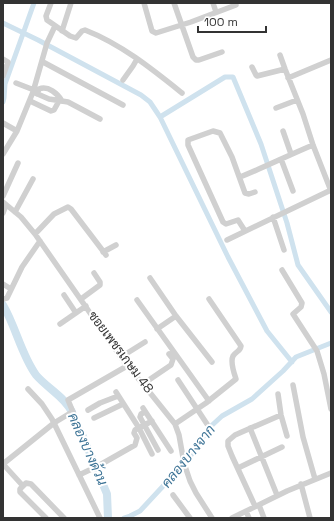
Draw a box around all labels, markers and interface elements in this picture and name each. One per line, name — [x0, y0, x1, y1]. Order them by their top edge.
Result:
scale bar — [198, 8, 266, 34]
text: 100 m — [204, 14, 238, 30]
street label: ซอยเพชรเกษม 48 — [85, 308, 157, 396]
water label: คลองบางด้วน — [64, 410, 112, 488]
water label: คลองบางจาก — [157, 421, 219, 491]

